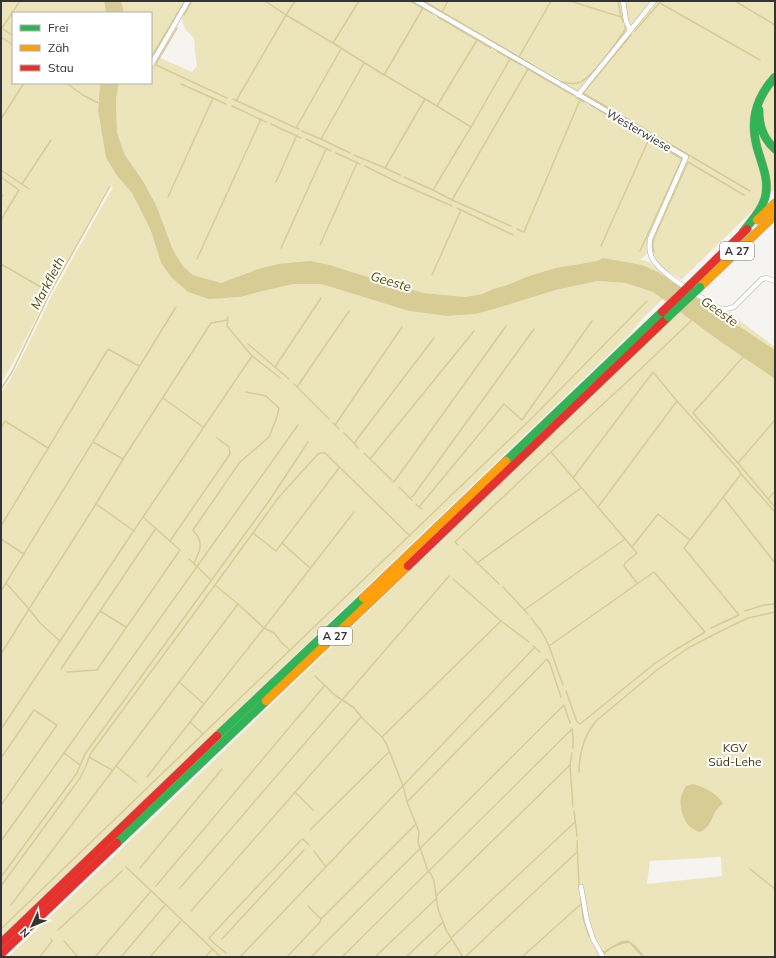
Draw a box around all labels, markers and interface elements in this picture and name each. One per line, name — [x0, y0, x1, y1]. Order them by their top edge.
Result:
legend — [12, 12, 152, 84]
text: Frei — [48, 20, 68, 35]
text: Zäh — [48, 40, 69, 55]
text: Stau — [48, 60, 74, 75]
street label: Westerwiese — [604, 105, 674, 155]
road number: A 27 — [720, 242, 754, 260]
water label: Markfleth — [27, 254, 67, 312]
water label: Geeste — [369, 267, 413, 295]
water label: Geeste — [698, 293, 742, 329]
road number: A 27 — [318, 627, 352, 645]
park label: KGV Süd-Lehe — [708, 740, 762, 769]
north arrow — [12, 906, 52, 946]
text: N — [17, 925, 33, 941]

